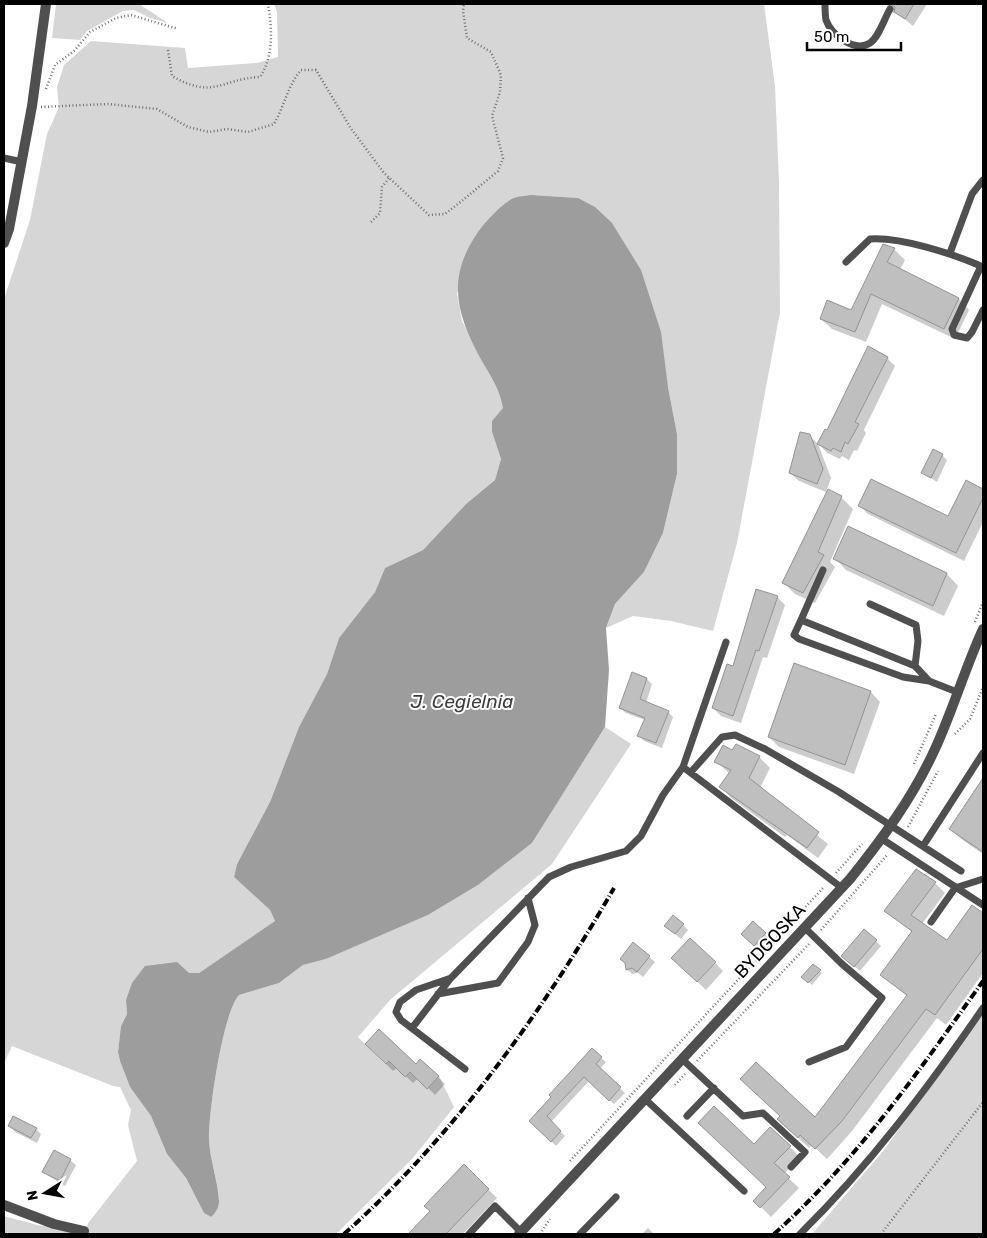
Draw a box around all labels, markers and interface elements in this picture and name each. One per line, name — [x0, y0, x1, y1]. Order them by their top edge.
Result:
scale bar — [807, 20, 901, 52]
text: 50 m — [814, 28, 849, 46]
water label: J. Cegielnia — [411, 690, 513, 713]
street label: BYDGOSKA — [730, 899, 810, 983]
north arrow — [20, 1168, 70, 1218]
text: N — [23, 1189, 42, 1202]

